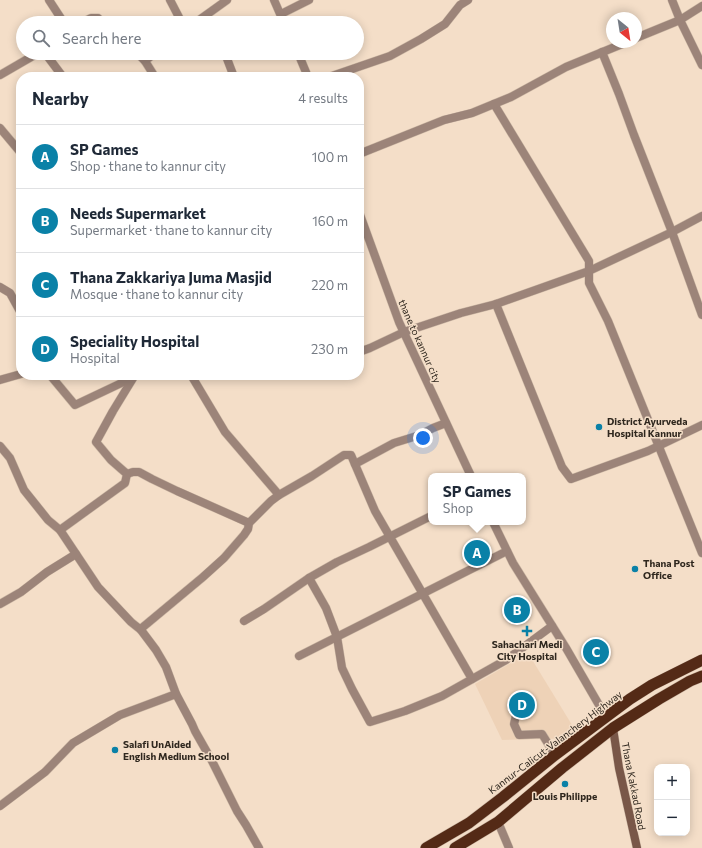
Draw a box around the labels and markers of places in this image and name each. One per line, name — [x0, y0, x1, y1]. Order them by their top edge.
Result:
place label: District Ayurveda Hospital Kannur — [607, 415, 687, 439]
marker: District Ayurveda Hospital Kannur — [594, 422, 604, 432]
pin: A — [464, 538, 490, 568]
place label: Thana Post Office — [643, 557, 695, 581]
marker: Thana Post Office — [630, 564, 640, 574]
pin: B — [504, 595, 530, 625]
marker: Sahachari Medi City Hospital — [521, 625, 533, 637]
pin: C — [583, 637, 609, 667]
place label: Sahachari Medi City Hospital — [492, 638, 562, 662]
pin: D — [509, 690, 535, 720]
place label: Salafi UnAided English Medium School — [123, 738, 230, 762]
marker: Salafi UnAided English Medium School — [110, 745, 120, 755]
marker: Louis Philippe — [560, 779, 570, 789]
place label: Louis Philippe — [533, 790, 597, 802]

